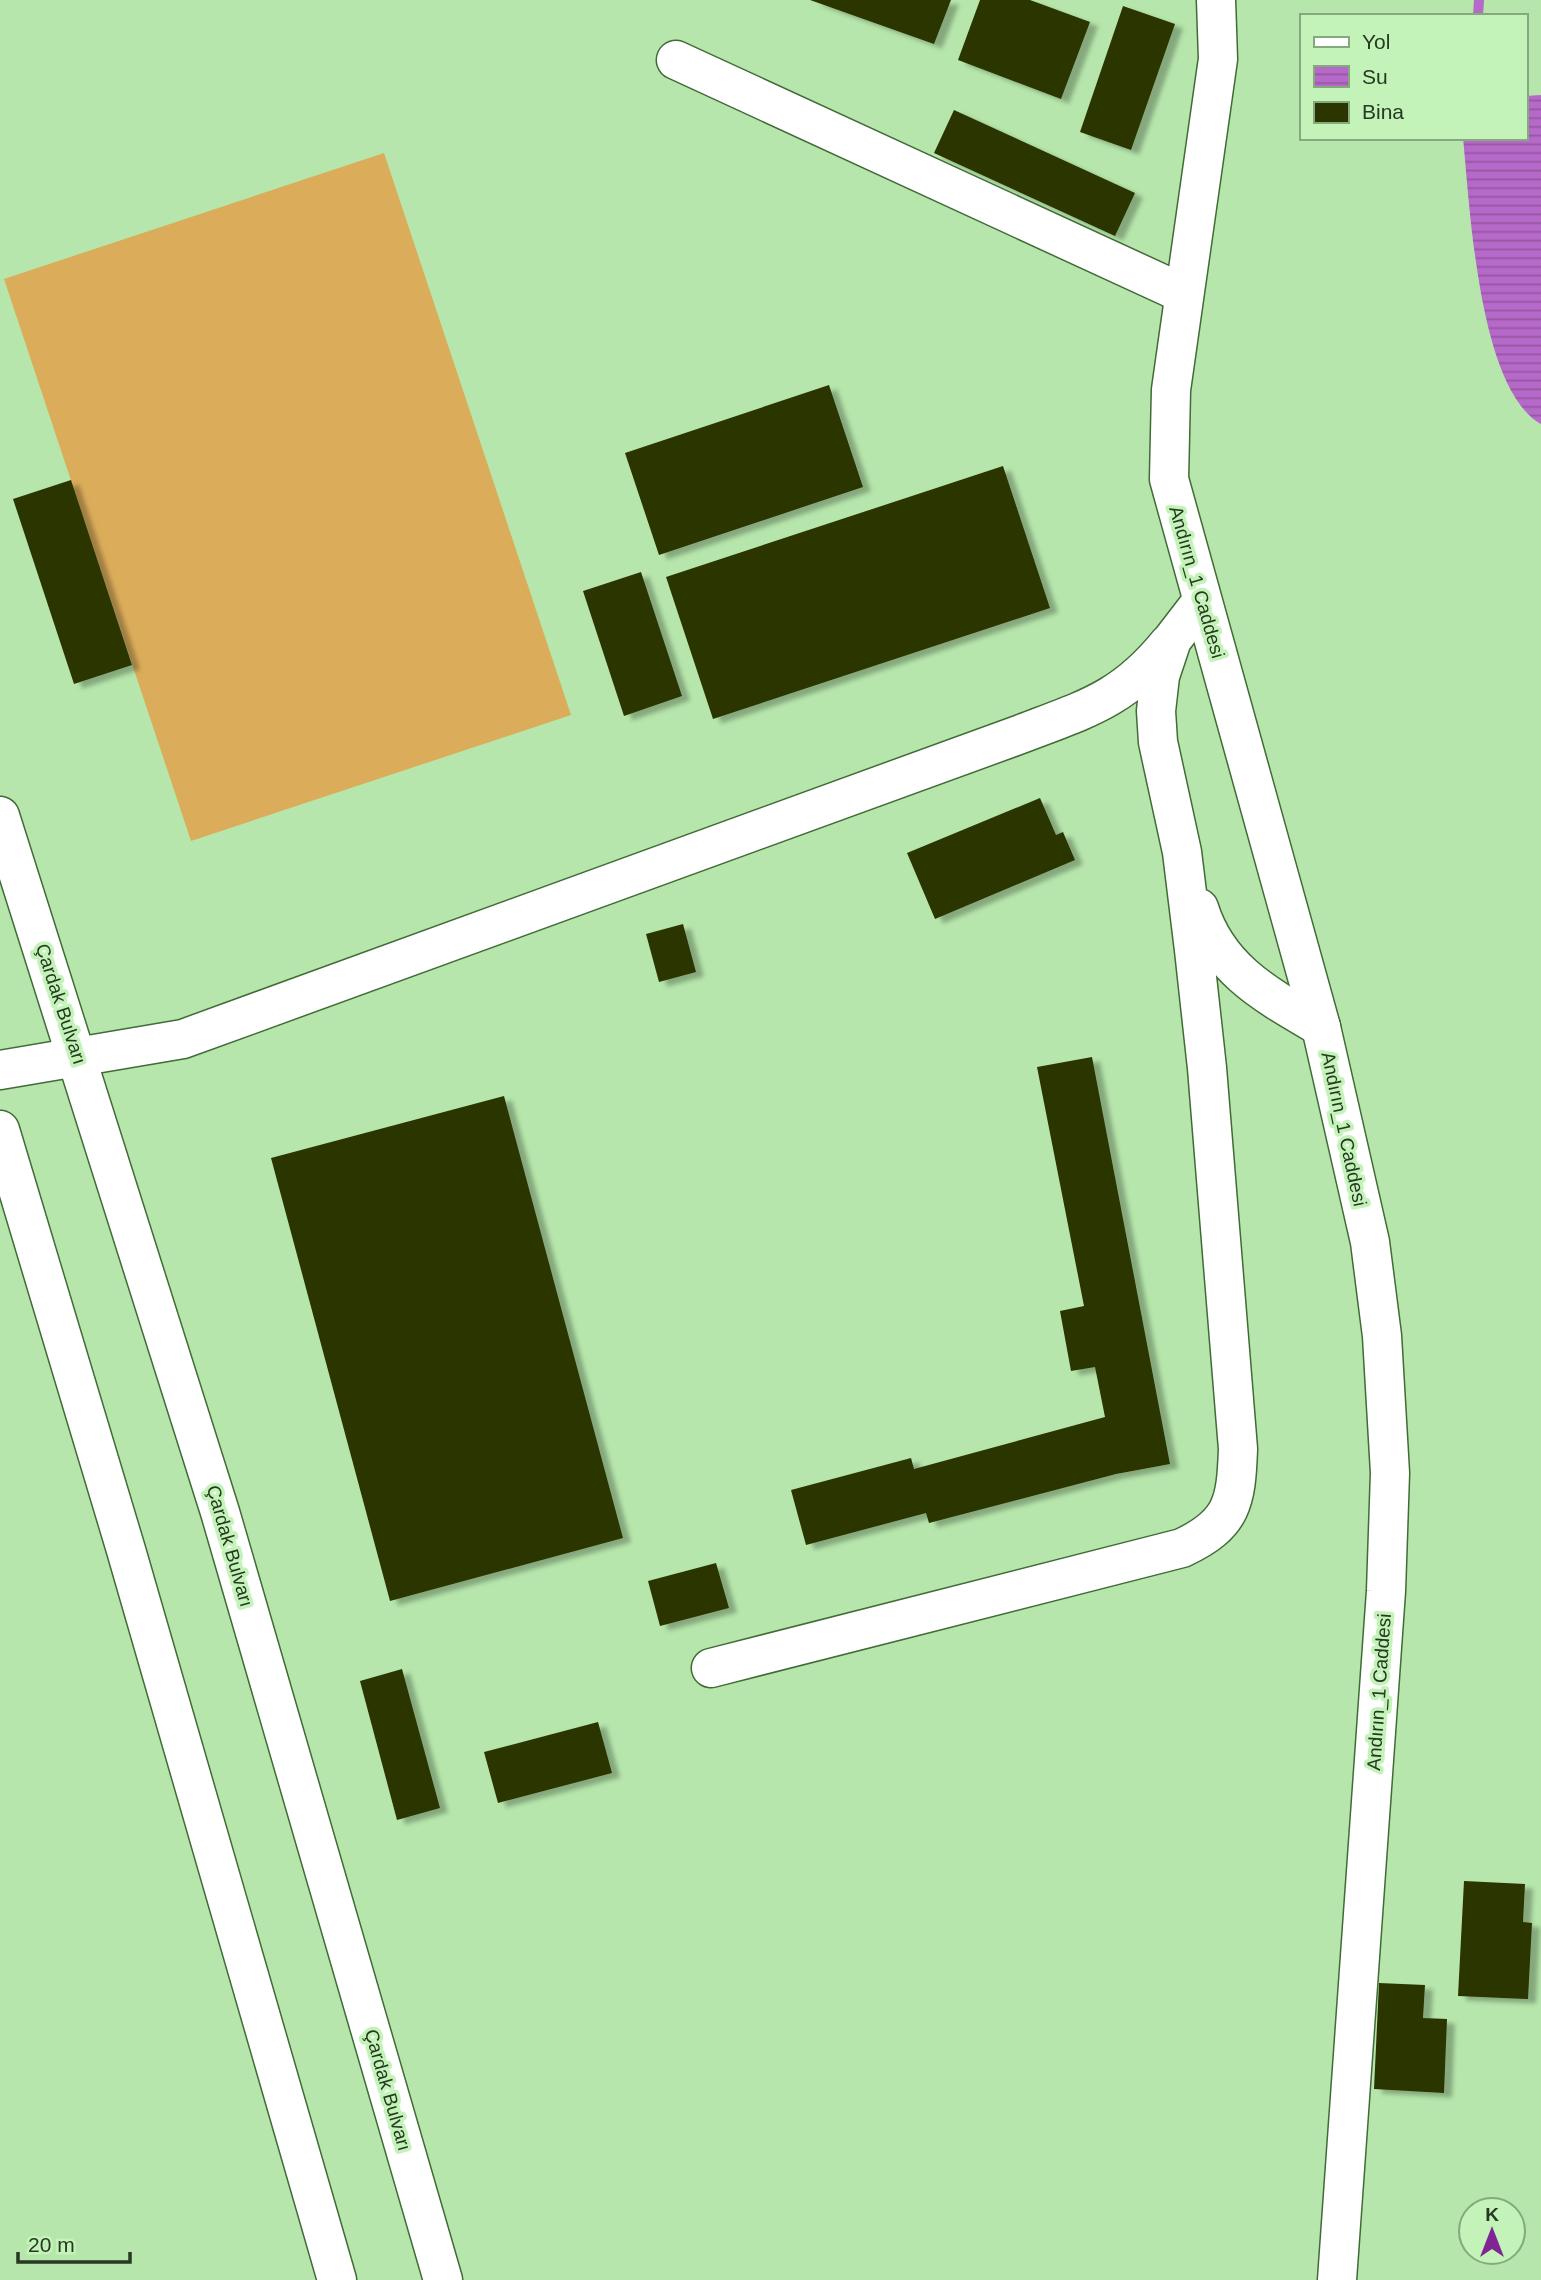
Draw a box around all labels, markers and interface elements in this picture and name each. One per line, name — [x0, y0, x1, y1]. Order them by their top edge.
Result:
legend — [1300, 14, 1527, 140]
text: Yol — [1362, 30, 1390, 53]
text: Su — [1362, 65, 1388, 88]
text: Bina — [1362, 100, 1404, 123]
street label: Andırın_1 Caddesi — [1164, 503, 1229, 661]
street label: Çardak Bulvarı — [32, 941, 90, 1067]
street label: Andırın_1 Caddesi — [1316, 1050, 1371, 1208]
street label: Çardak Bulvarı — [203, 1483, 257, 1609]
street label: Andırın_1 Caddesi — [1363, 1613, 1396, 1771]
street label: Çardak Bulvarı — [361, 2027, 415, 2153]
north arrow — [1457, 2196, 1527, 2266]
text: K — [1485, 2204, 1499, 2225]
scale bar — [18, 2220, 130, 2264]
text: 20 m — [28, 2233, 75, 2256]

